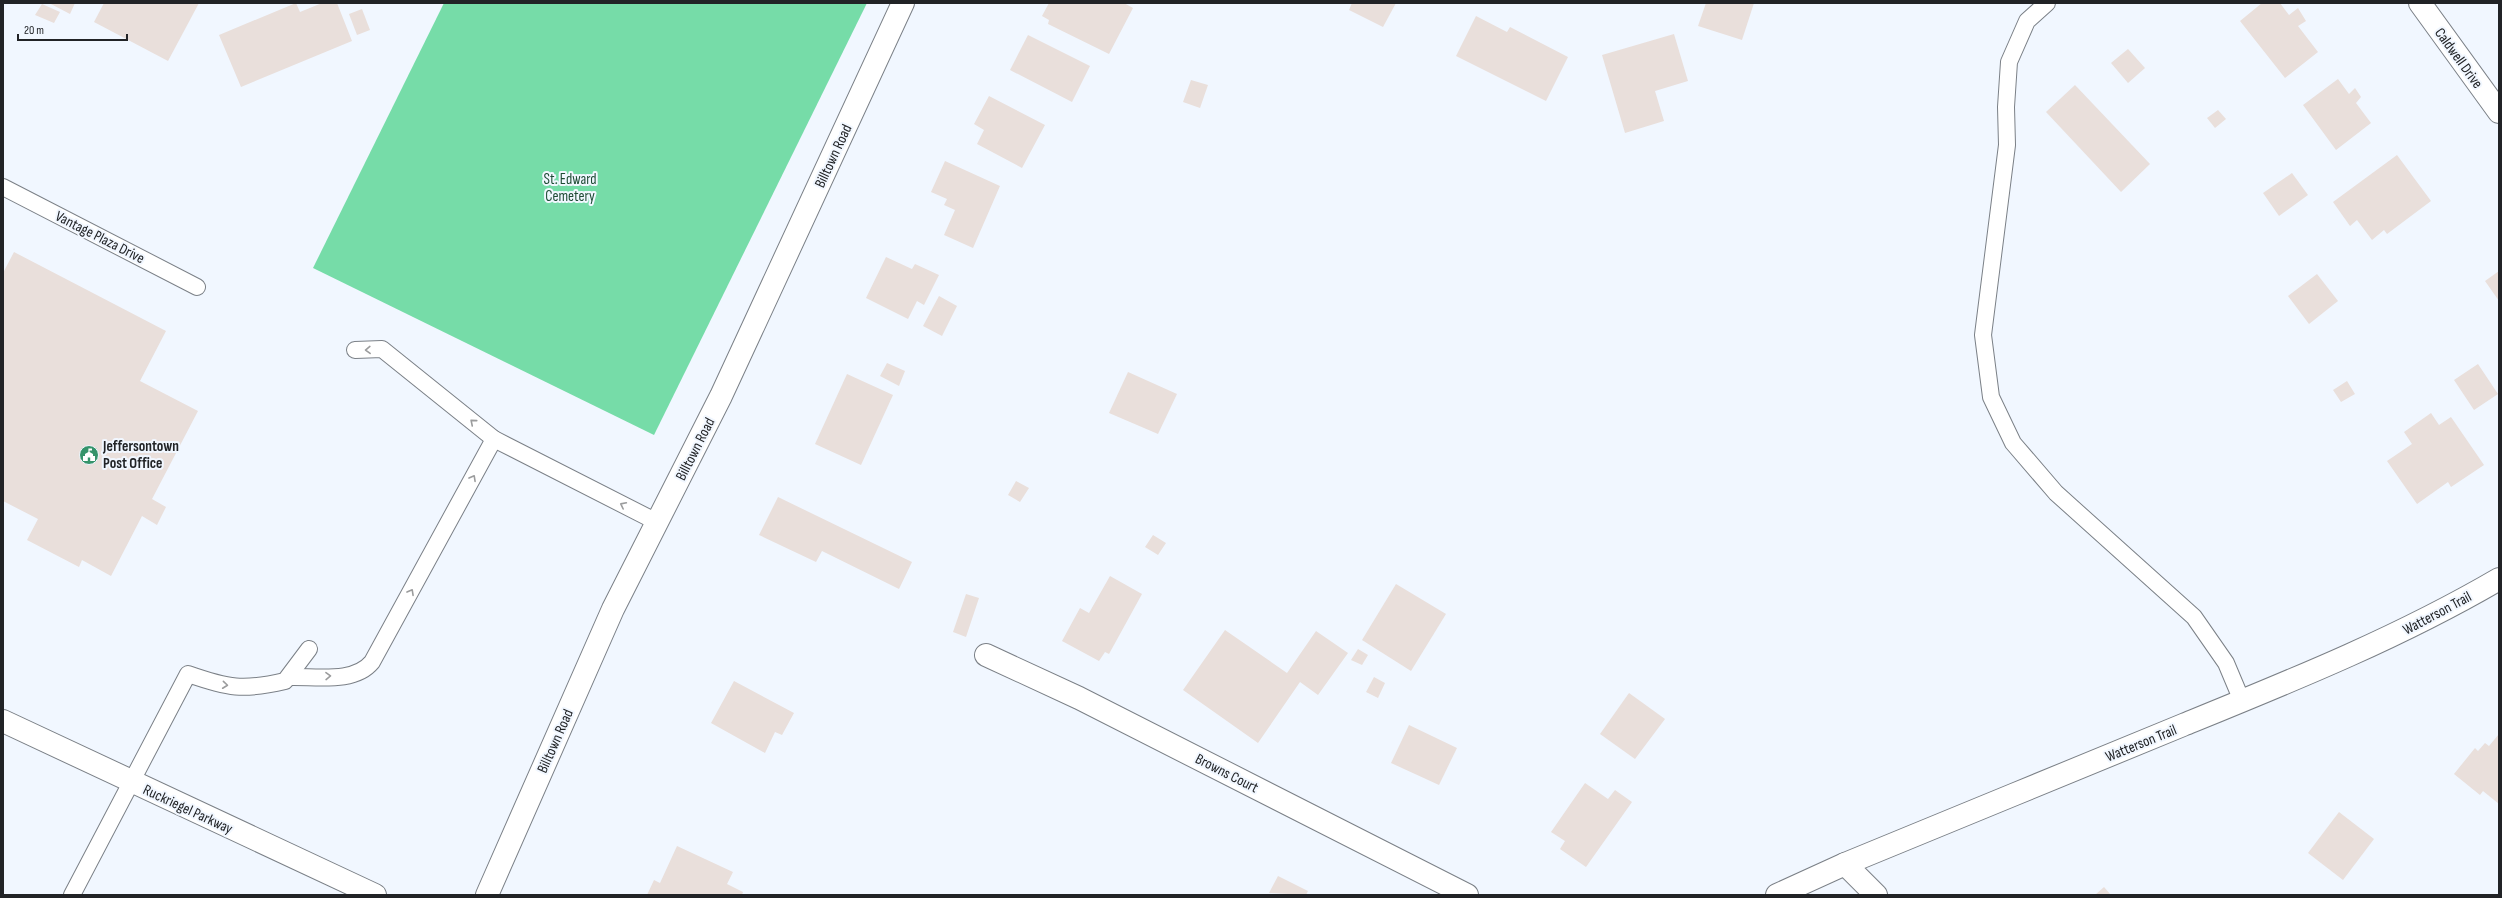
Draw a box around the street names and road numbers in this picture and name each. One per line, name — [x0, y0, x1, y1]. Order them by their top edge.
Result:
street label: Caldwell Drive — [2430, 24, 2487, 92]
street label: Billtown Road — [810, 121, 856, 191]
street label: Vantage Plaza Drive — [52, 207, 148, 268]
street label: Billtown Road — [672, 415, 719, 484]
street label: Watterson Trail — [2400, 587, 2475, 639]
street label: Billtown Road — [533, 706, 578, 776]
street label: Watterson Trail — [2103, 721, 2180, 766]
street label: Browns Court — [1192, 749, 1262, 798]
street label: Ruckriegel Parkway — [140, 780, 236, 839]

